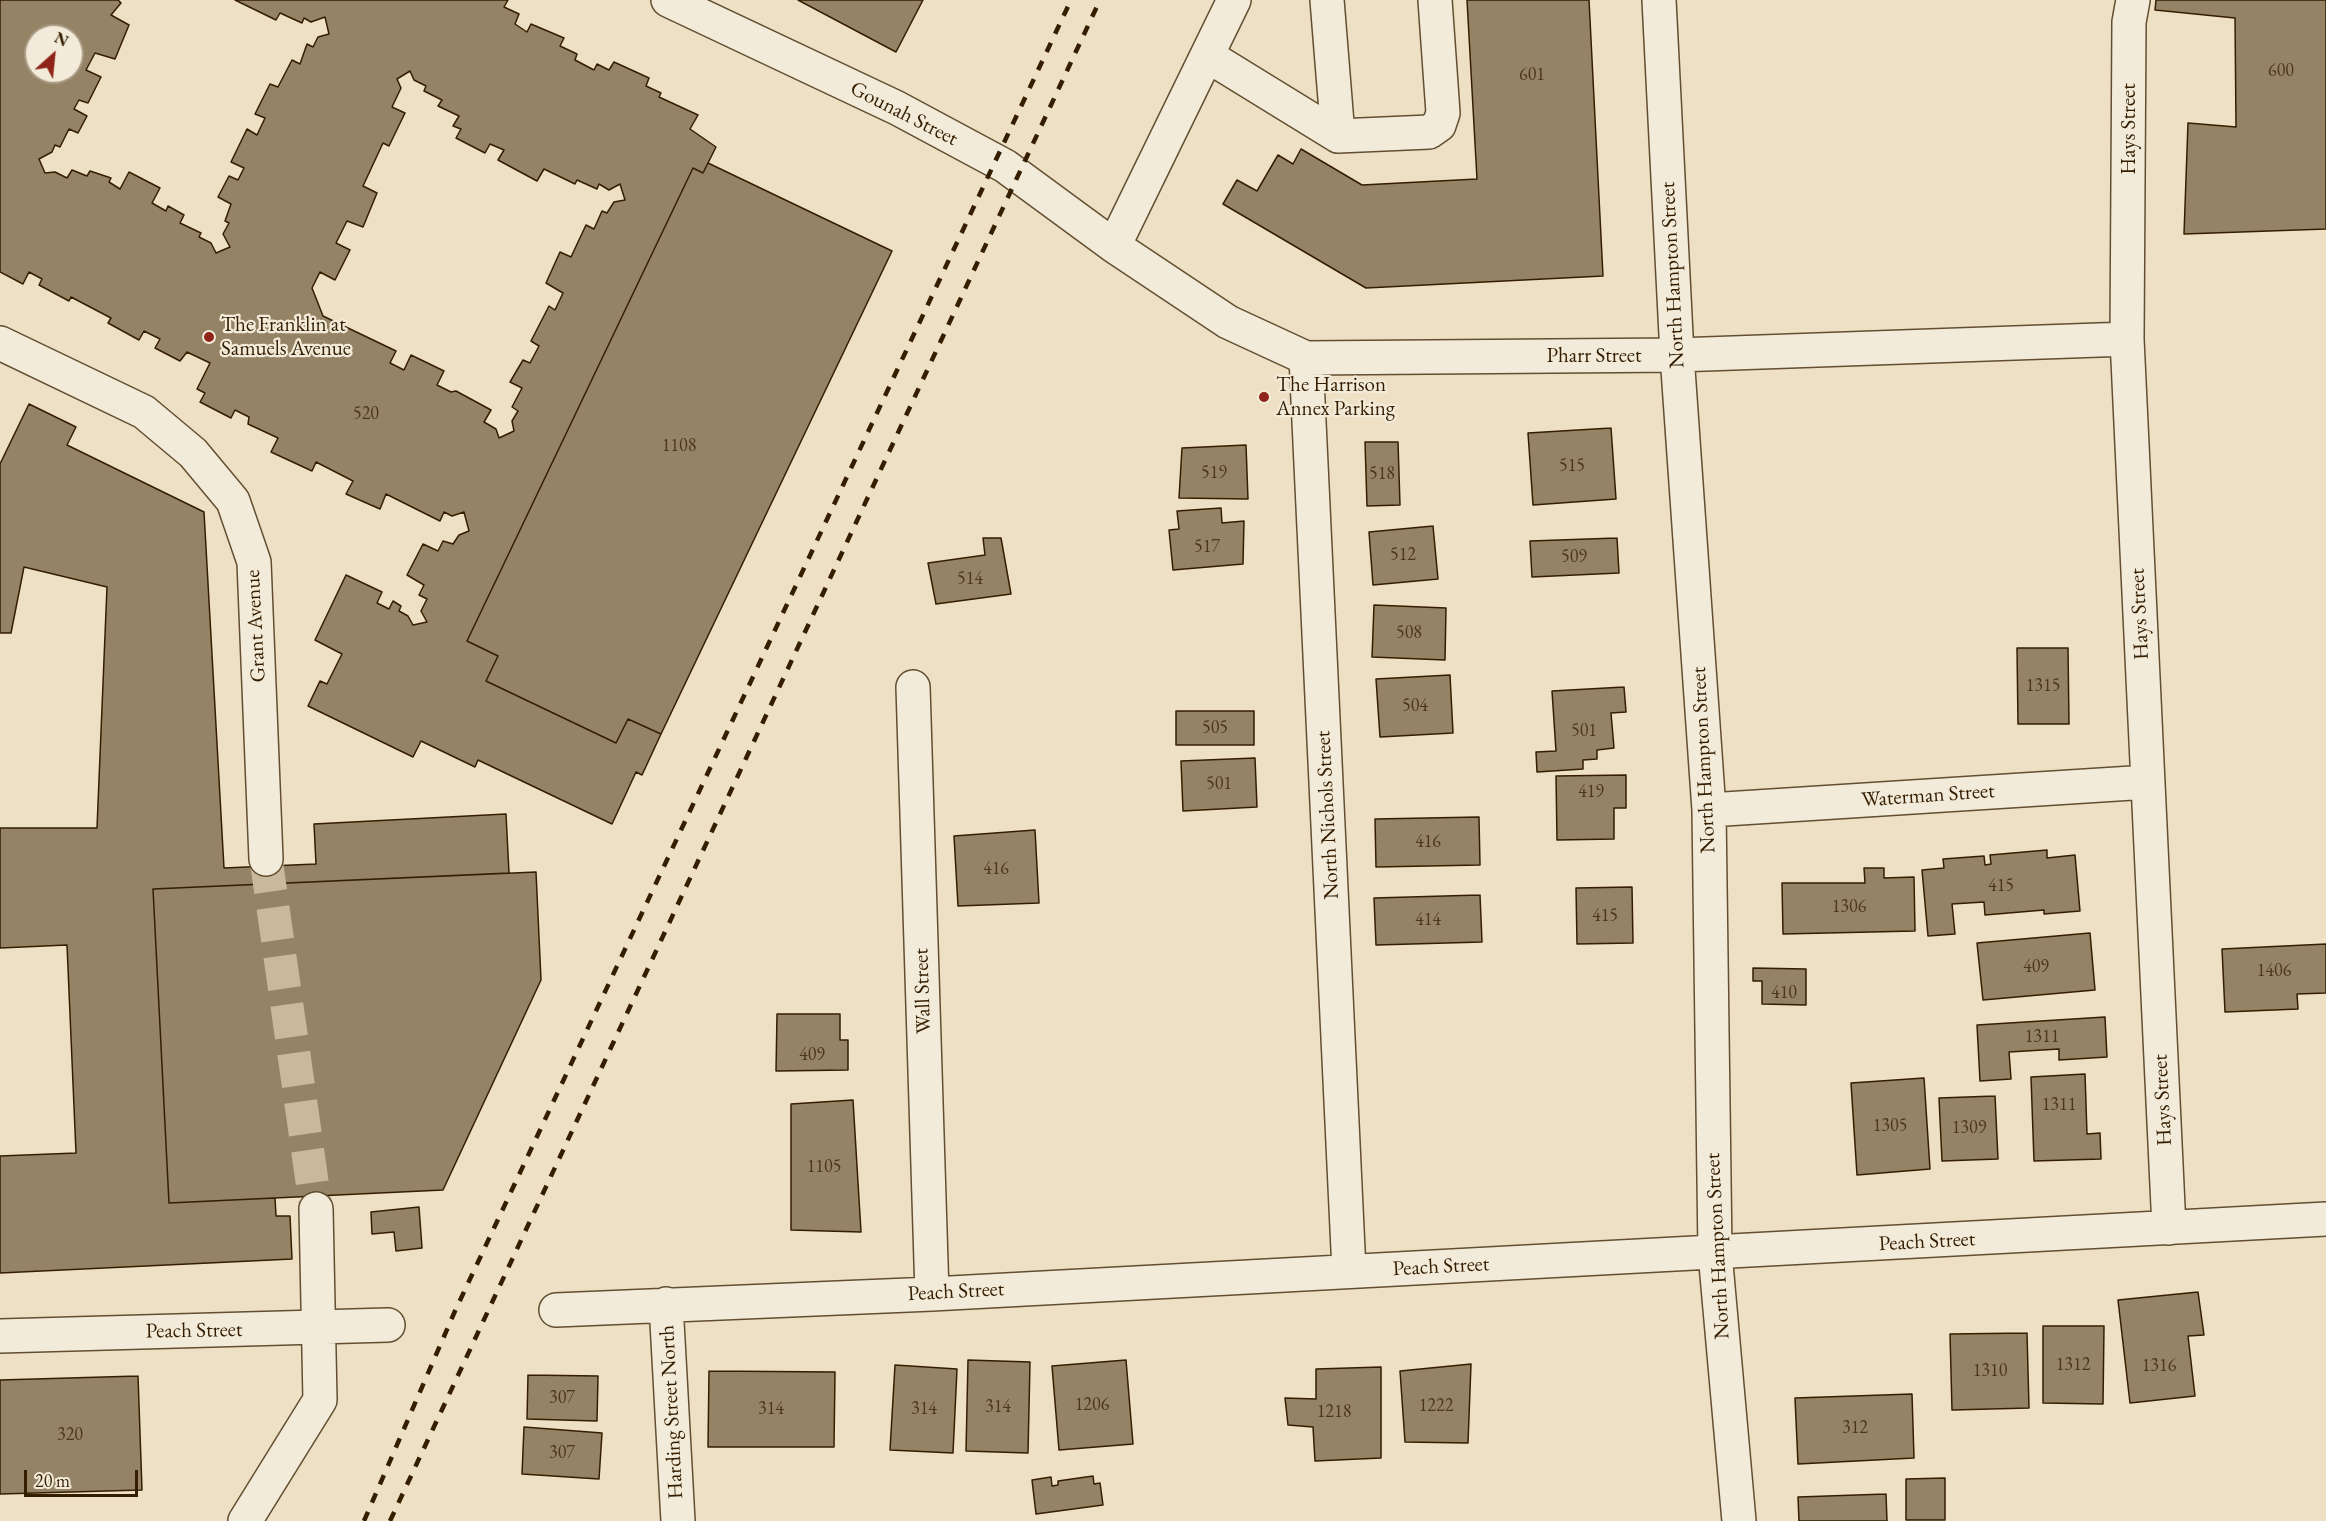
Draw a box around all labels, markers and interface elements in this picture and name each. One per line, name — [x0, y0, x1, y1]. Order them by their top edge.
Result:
north arrow — [24, 24, 84, 84]
text: N — [51, 27, 72, 52]
house number: 600 — [2268, 60, 2294, 82]
house number: 601 — [1519, 64, 1545, 86]
street label: Gounah Street — [846, 76, 962, 152]
street label: Hays Street — [2116, 83, 2142, 175]
street label: North Hampton Street — [1656, 181, 1690, 369]
place label: The Franklin at Samuels Avenue — [221, 312, 351, 362]
marker: The Franklin at Samuels Avenue — [202, 330, 216, 344]
street label: Pharr Street — [1546, 343, 1642, 369]
place label: The Harrison Annex Parking — [1276, 372, 1395, 422]
marker: The Harrison Annex Parking — [1257, 390, 1271, 404]
house number: 520 — [353, 403, 379, 425]
house number: 1108 — [662, 435, 696, 457]
house number: 515 — [1559, 455, 1585, 477]
house number: 519 — [1201, 462, 1227, 484]
house number: 518 — [1369, 463, 1395, 485]
house number: 517 — [1194, 536, 1220, 558]
house number: 512 — [1390, 544, 1416, 566]
house number: 509 — [1561, 546, 1587, 568]
house number: 514 — [957, 568, 983, 590]
street label: Hays Street — [2125, 568, 2155, 660]
street label: Grant Avenue — [240, 569, 272, 683]
house number: 508 — [1396, 622, 1422, 644]
street label: North Hampton Street — [1687, 666, 1721, 854]
house number: 1315 — [2026, 675, 2060, 697]
house number: 504 — [1402, 695, 1428, 717]
house number: 505 — [1202, 717, 1228, 739]
house number: 501 — [1571, 720, 1597, 742]
street label: North Nichols Street — [1311, 730, 1345, 900]
house number: 501 — [1206, 773, 1232, 795]
street label: Waterman Street — [1861, 779, 1995, 813]
house number: 419 — [1578, 781, 1604, 803]
house number: 416 — [1415, 831, 1441, 853]
house number: 416 — [983, 858, 1009, 880]
house number: 415 — [1988, 875, 2014, 897]
house number: 1306 — [1832, 896, 1866, 918]
house number: 415 — [1592, 905, 1618, 927]
house number: 414 — [1415, 909, 1441, 931]
street label: Wall Street — [909, 948, 937, 1034]
house number: 409 — [2023, 956, 2049, 978]
house number: 1406 — [2257, 960, 2291, 982]
house number: 410 — [1771, 982, 1797, 1004]
house number: 1311 — [2025, 1026, 2059, 1048]
house number: 409 — [799, 1044, 825, 1066]
street label: Hays Street — [2148, 1054, 2178, 1146]
house number: 1311 — [2042, 1094, 2076, 1116]
house number: 1305 — [1873, 1115, 1907, 1137]
house number: 1309 — [1952, 1117, 1986, 1139]
street label: North Hampton Street — [1701, 1152, 1735, 1340]
house number: 1105 — [807, 1156, 841, 1178]
street label: Peach Street — [1878, 1227, 1976, 1257]
street label: Peach Street — [1392, 1252, 1490, 1282]
street label: Peach Street — [907, 1277, 1005, 1307]
street label: Peach Street — [145, 1318, 243, 1344]
street label: Harding Street North — [655, 1324, 689, 1500]
house number: 1312 — [2056, 1354, 2090, 1376]
house number: 1316 — [2142, 1355, 2176, 1377]
house number: 1310 — [1973, 1360, 2007, 1382]
house number: 307 — [549, 1387, 575, 1409]
house number: 1206 — [1075, 1394, 1109, 1416]
house number: 1222 — [1419, 1395, 1453, 1417]
house number: 314 — [985, 1396, 1011, 1418]
house number: 314 — [758, 1398, 784, 1420]
house number: 314 — [911, 1398, 937, 1420]
house number: 1218 — [1317, 1401, 1351, 1423]
house number: 312 — [1842, 1417, 1868, 1439]
house number: 320 — [57, 1424, 83, 1446]
house number: 307 — [549, 1442, 575, 1464]
scale bar — [27, 1458, 141, 1496]
text: 20 m — [35, 1469, 70, 1492]

